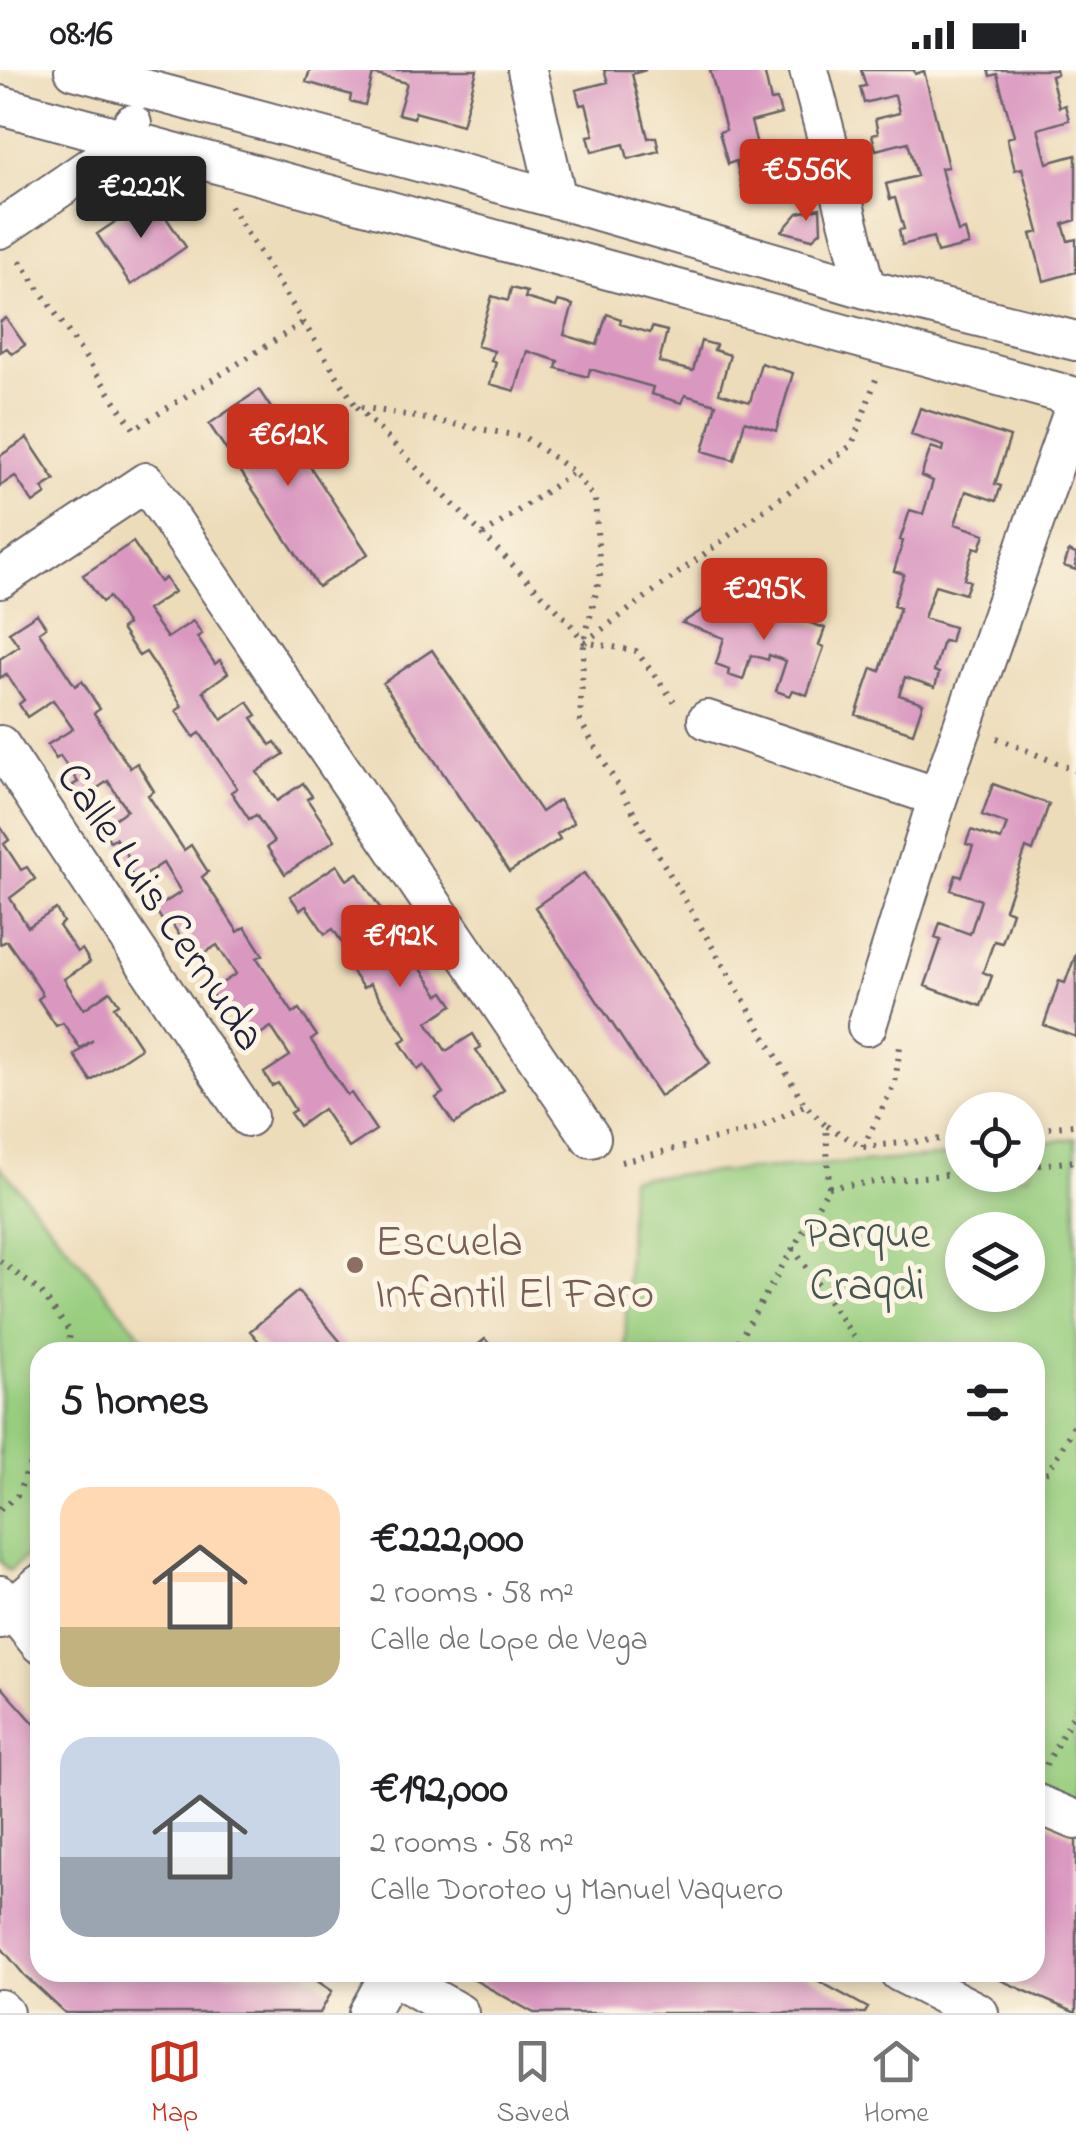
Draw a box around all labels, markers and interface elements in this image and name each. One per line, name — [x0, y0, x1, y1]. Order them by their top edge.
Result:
text: 08:16 — [50, 7, 113, 63]
pin: €556K — [736, 139, 876, 224]
text: €556K — [762, 148, 850, 195]
pin: €222K — [71, 156, 211, 241]
text: €222K — [98, 165, 184, 212]
pin: €612K — [218, 404, 358, 489]
text: €612K — [249, 413, 327, 460]
pin: €295K — [694, 558, 834, 643]
text: €295K — [723, 567, 805, 614]
street label: Calle Luis Cernuda — [37, 750, 280, 1066]
pin: €192K — [330, 905, 470, 990]
text: €192K — [363, 914, 437, 961]
map controls — [945, 1092, 1045, 1312]
button: locate — [945, 1092, 1045, 1192]
park label: Parque Craqdi — [804, 1203, 931, 1321]
place label: Escuela Infantil El Faro — [375, 1211, 654, 1329]
button: layers — [945, 1212, 1045, 1312]
marker: Escuela Infantil El Faro — [344, 1254, 366, 1276]
text: 5 homes — [60, 1372, 209, 1433]
icon: filters — [960, 1375, 1015, 1430]
text: €222,000 — [370, 1510, 524, 1571]
icon: home — [140, 1527, 260, 1647]
text: 2 rooms · 58 m² — [370, 1571, 574, 1618]
text: Calle de Lope de Vega — [370, 1618, 648, 1665]
text: €192,000 — [370, 1760, 508, 1821]
icon: home — [140, 1777, 260, 1897]
text: 2 rooms · 58 m² — [370, 1821, 574, 1868]
text: Calle Doroteo y Manuel Vaquero — [370, 1868, 783, 1915]
tab: Map — [147, 2034, 202, 2135]
tab: Saved — [496, 2034, 569, 2135]
tab: Home — [864, 2034, 929, 2135]

